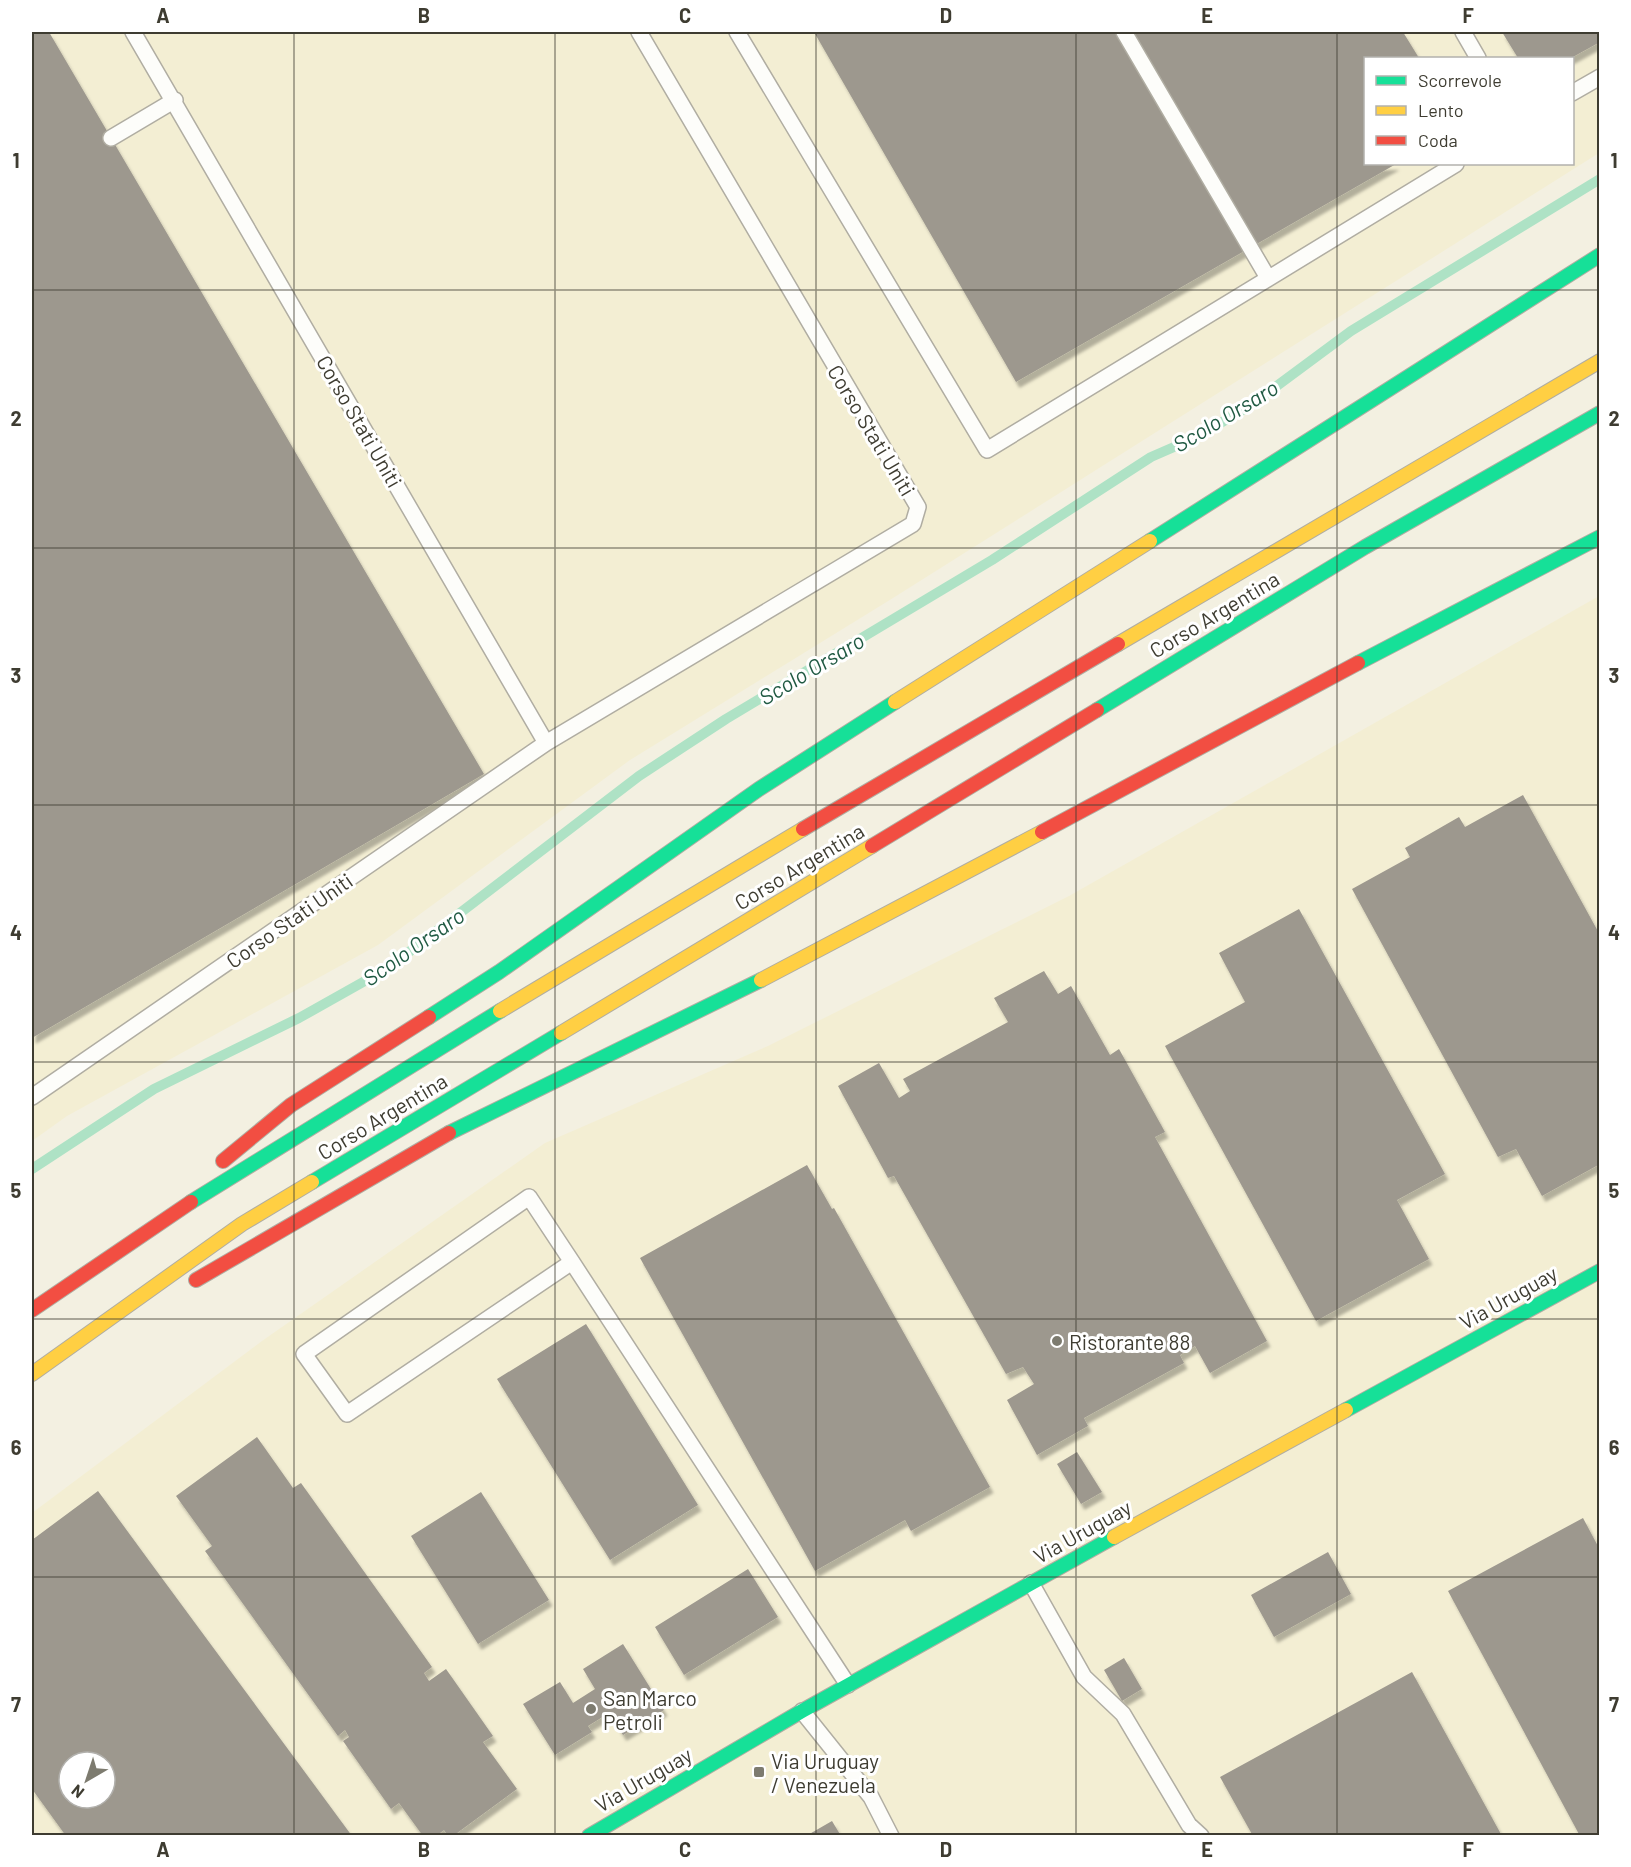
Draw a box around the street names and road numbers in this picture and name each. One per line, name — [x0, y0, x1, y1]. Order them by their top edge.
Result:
street label: Corso Stati Uniti — [312, 350, 408, 492]
street label: Corso Stati Uniti — [823, 360, 921, 500]
street label: Corso Argentina — [1145, 566, 1283, 662]
street label: Corso Argentina — [730, 818, 868, 914]
street label: Corso Stati Uniti — [221, 867, 357, 973]
street label: Corso Argentina — [313, 1068, 451, 1164]
street label: Via Uruguay — [1455, 1260, 1562, 1334]
street label: Via Uruguay — [1029, 1494, 1136, 1568]
street label: Via Uruguay — [590, 1741, 696, 1817]

